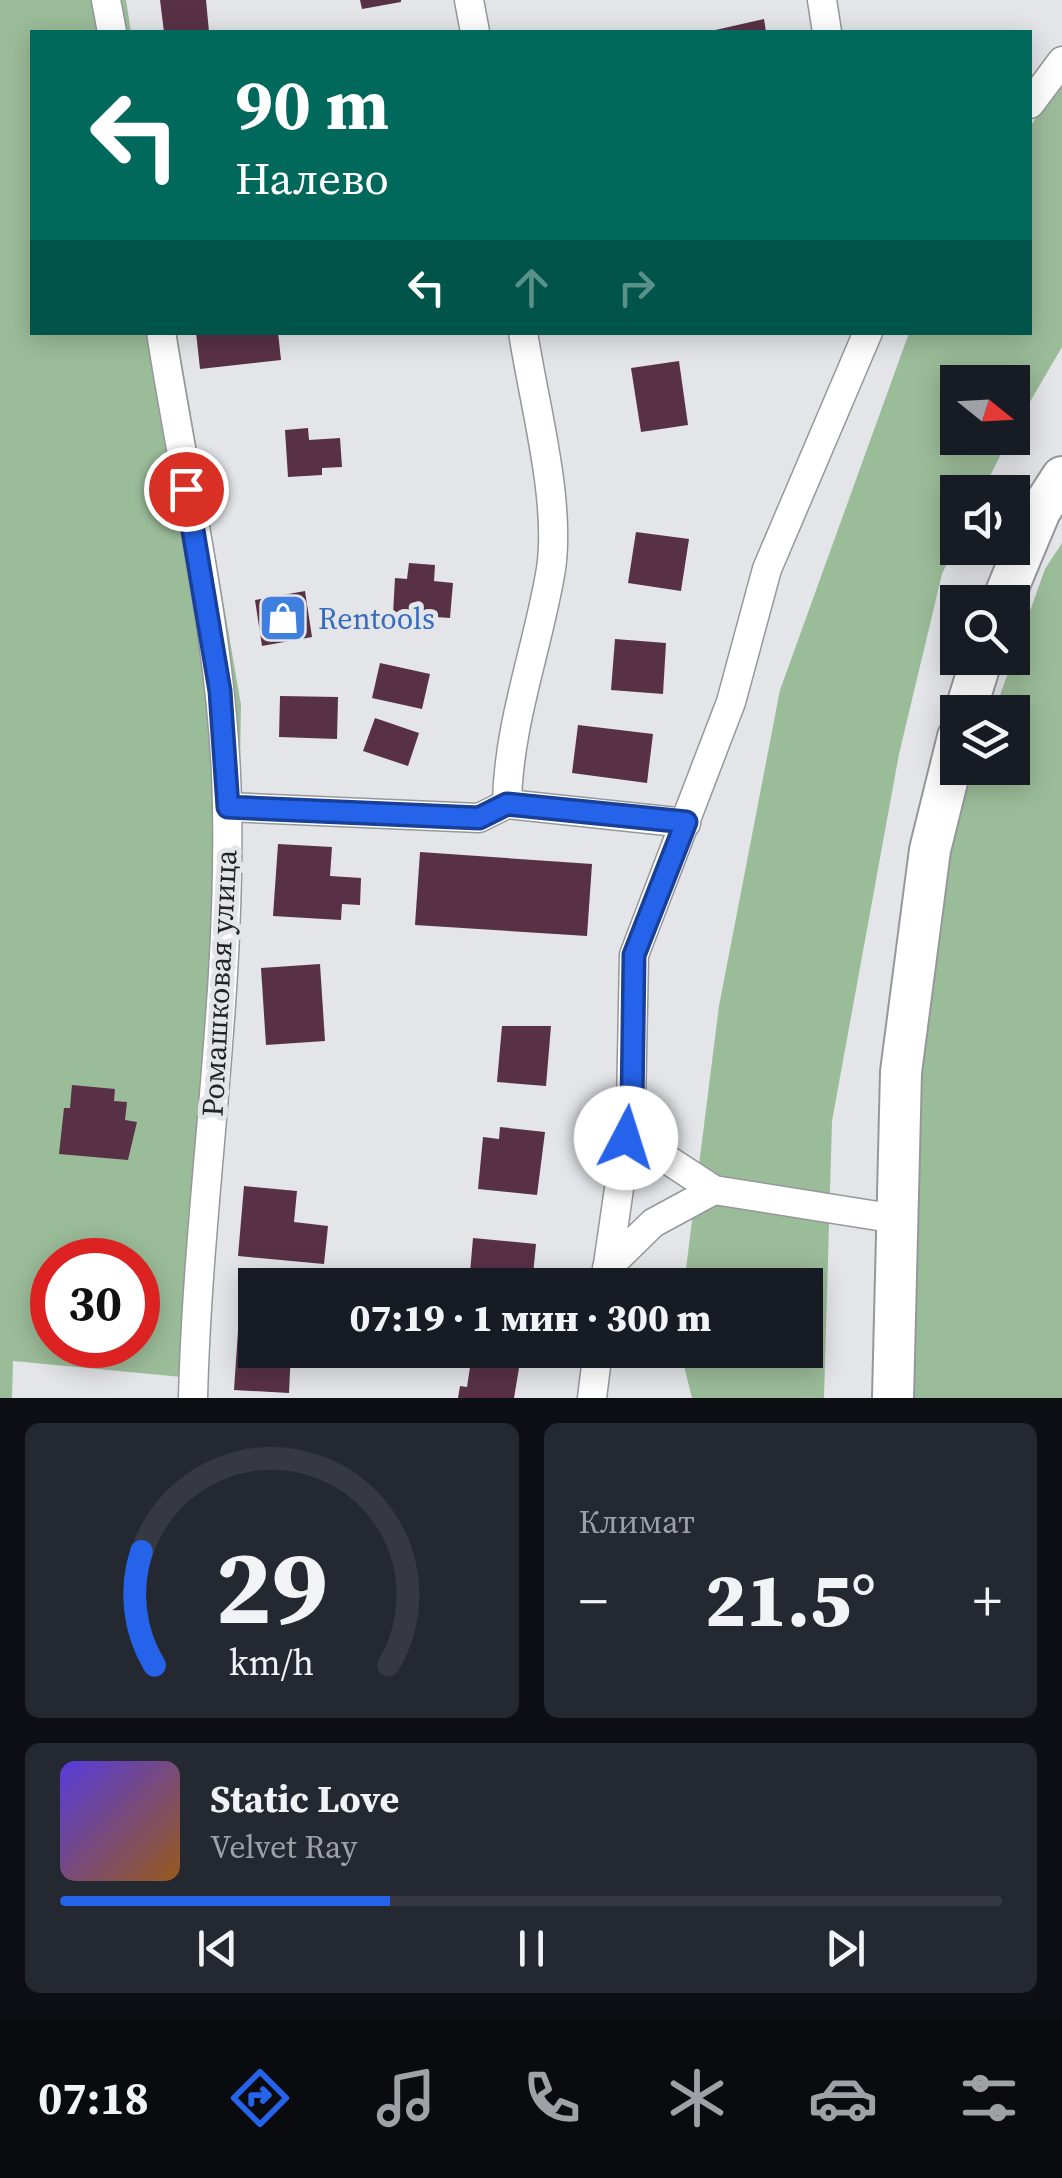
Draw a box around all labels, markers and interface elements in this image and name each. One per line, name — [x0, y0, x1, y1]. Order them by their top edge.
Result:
text: 90 m — [235, 56, 389, 152]
icon: left — [70, 70, 200, 200]
text: Налево — [235, 147, 389, 209]
icon: left — [399, 260, 454, 315]
icon: ahead — [504, 260, 559, 315]
icon: right — [609, 260, 664, 315]
north arrow — [940, 365, 1030, 455]
map controls — [940, 365, 1030, 785]
pin — [144, 447, 229, 532]
icon: arrive — [159, 462, 214, 517]
button: sound — [940, 475, 1030, 565]
button: search — [940, 585, 1030, 675]
shop icon: Rentools — [257, 592, 309, 644]
place label: Rentools — [318, 598, 435, 639]
button: layers — [940, 695, 1030, 785]
street label: Ромашковая улица — [192, 848, 247, 1117]
position arrow — [574, 1086, 678, 1190]
speed limit sign: 30 — [30, 1238, 160, 1368]
text: 07:19 · 1 мин · 300 m — [350, 1292, 711, 1344]
text: Климат — [579, 1500, 695, 1544]
text: 29 — [215, 1515, 328, 1658]
text: 21.5° — [705, 1548, 876, 1651]
text: − — [579, 1563, 608, 1638]
text: + — [973, 1563, 1002, 1638]
text: km/h — [229, 1638, 314, 1687]
text: Static Love — [210, 1773, 399, 1825]
text: Velvet Ray — [210, 1825, 357, 1869]
icon: previous — [190, 1921, 245, 1976]
icon: pause — [504, 1921, 559, 1976]
icon: next — [818, 1921, 873, 1976]
icon: directions — [225, 2063, 295, 2133]
icon: music — [371, 2063, 441, 2133]
icon: phone — [517, 2063, 587, 2133]
icon: climate — [662, 2063, 732, 2133]
icon: car — [808, 2063, 878, 2133]
icon: filters — [954, 2063, 1024, 2133]
text: 07:18 — [38, 2067, 149, 2129]

